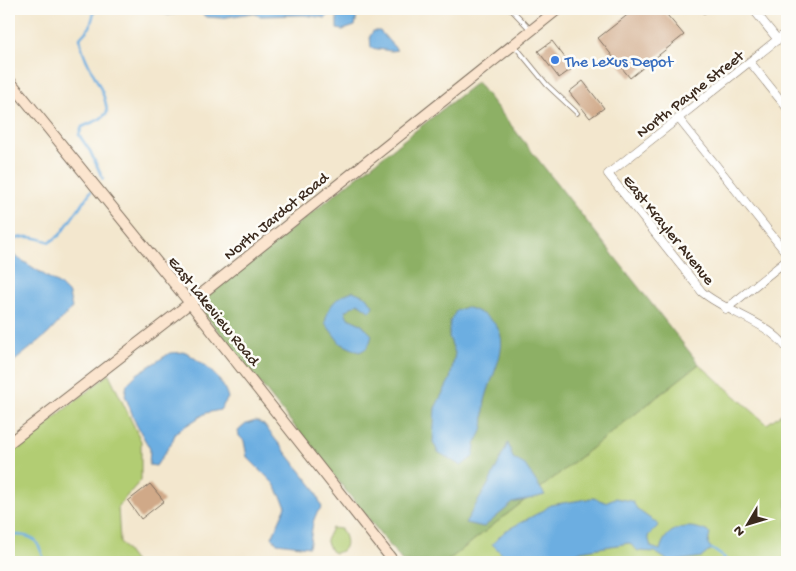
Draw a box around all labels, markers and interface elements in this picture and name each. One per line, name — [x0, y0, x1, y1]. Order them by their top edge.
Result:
street label: North Payne Street — [634, 47, 750, 144]
marker: The Lexus Depot — [549, 54, 561, 66]
place label: The Lexus Depot — [564, 54, 674, 73]
street label: North Jardot Road — [221, 169, 335, 266]
street label: East Krayler Avenue — [617, 173, 718, 290]
street label: East Lakeview Road — [162, 254, 263, 372]
north arrow — [724, 498, 774, 548]
text: N — [730, 522, 749, 539]

